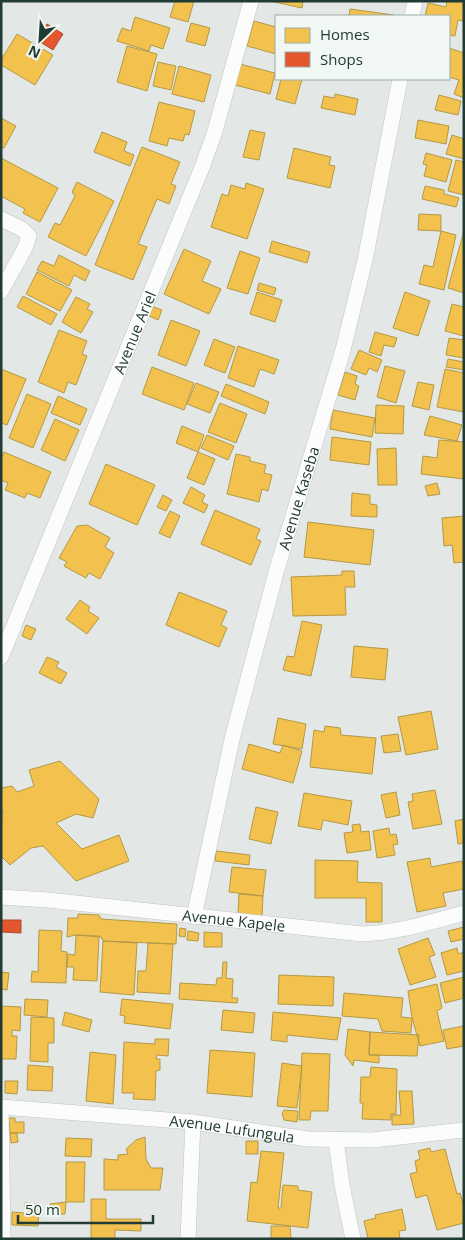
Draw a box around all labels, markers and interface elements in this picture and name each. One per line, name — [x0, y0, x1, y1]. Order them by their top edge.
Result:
north arrow — [15, 15, 65, 65]
legend — [275, 15, 450, 80]
text: Homes — [320, 24, 370, 44]
text: N — [25, 41, 43, 63]
text: Shops — [320, 49, 363, 69]
street label: Avenue Ariel — [108, 288, 160, 377]
street label: Avenue Kaseba — [273, 444, 323, 552]
street label: Avenue Kapele — [181, 905, 286, 936]
street label: Avenue Lufungula — [169, 1110, 296, 1147]
scale bar — [18, 1192, 152, 1224]
text: 50 m — [25, 1199, 60, 1219]

